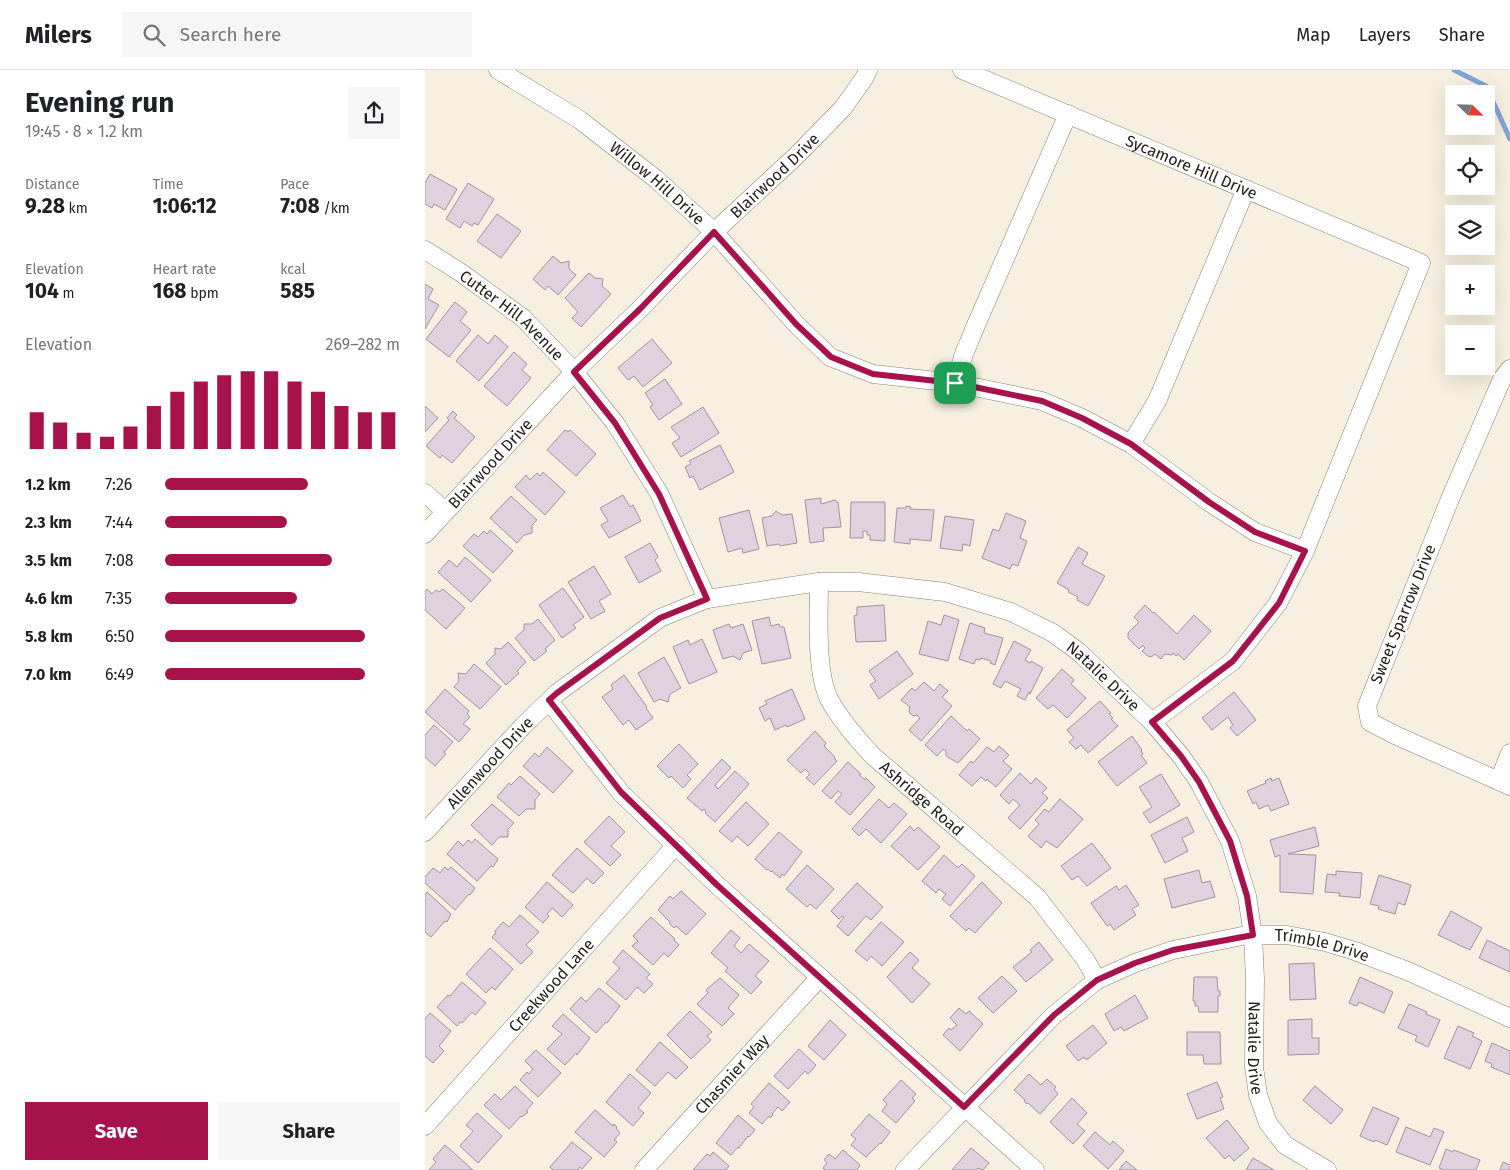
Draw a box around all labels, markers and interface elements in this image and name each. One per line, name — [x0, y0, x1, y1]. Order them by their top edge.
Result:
search box — [122, 12, 472, 57]
text: Milers — [25, 21, 92, 49]
icon: search — [140, 21, 168, 49]
text: Search here — [180, 23, 281, 46]
text: Map — [1296, 24, 1331, 46]
text: Layers — [1359, 24, 1411, 46]
text: Share — [1439, 24, 1485, 46]
north arrow — [1445, 85, 1495, 135]
map controls — [1445, 85, 1495, 375]
text: Evening run — [25, 86, 174, 119]
button: share — [348, 87, 400, 139]
text: 19:45 · 8 × 1.2 km — [25, 122, 143, 141]
street label: Blairwood Drive — [726, 129, 823, 222]
street label: Sycamore Hill Drive — [1123, 130, 1260, 203]
street label: Willow Hill Drive — [606, 137, 709, 229]
button: locate — [1445, 145, 1495, 195]
text: Distance — [25, 176, 79, 193]
text: Time — [153, 176, 183, 193]
text: Pace — [280, 176, 309, 193]
text: 9.28 — [25, 193, 65, 219]
text: 1:06:12 — [153, 193, 217, 219]
text: 7:08 — [280, 193, 320, 219]
text: km — [65, 200, 88, 217]
text: /km — [320, 200, 350, 217]
button: layers — [1445, 205, 1495, 255]
text: Elevation — [25, 261, 84, 278]
text: Heart rate — [153, 261, 216, 278]
text: kcal — [280, 261, 306, 278]
button: + — [1445, 265, 1495, 315]
street label: Cutter Hill Avenue — [456, 266, 568, 364]
text: 104 — [25, 278, 59, 304]
text: 168 — [153, 278, 186, 304]
text: 585 — [280, 278, 315, 304]
text: m — [59, 285, 75, 302]
text: bpm — [186, 285, 219, 302]
button: − — [1445, 325, 1495, 375]
text: Elevation — [25, 335, 92, 354]
text: 269–282 m — [326, 335, 400, 354]
pin — [934, 362, 976, 404]
icon: arrive — [941, 369, 969, 397]
street label: Blairwood Drive — [444, 414, 536, 512]
text: 1.2 km — [25, 475, 71, 494]
text: 7:26 — [105, 475, 132, 494]
text: 2.3 km — [25, 513, 72, 532]
text: 7:44 — [105, 513, 133, 532]
street label: Sweet Sparrow Drive — [1366, 541, 1440, 687]
text: 3.5 km — [25, 551, 72, 570]
text: 7:08 — [105, 551, 134, 570]
text: 4.6 km — [25, 589, 73, 608]
text: 7:35 — [105, 589, 132, 608]
text: 5.8 km — [25, 627, 73, 646]
text: 6:50 — [105, 627, 134, 646]
street label: Natalie Drive — [1063, 637, 1144, 715]
text: 7.0 km — [25, 665, 72, 684]
text: 6:49 — [105, 665, 134, 684]
street label: Allenwood Drive — [442, 712, 537, 812]
street label: Ashridge Road — [876, 757, 968, 839]
street label: Trimble Drive — [1275, 926, 1372, 965]
street label: Creekwood Lane — [504, 934, 598, 1036]
street label: Natalie Drive — [1244, 1001, 1267, 1096]
street label: Chasmier Way — [691, 1030, 773, 1118]
button: Save — [25, 1102, 208, 1160]
button: Share — [218, 1102, 400, 1160]

